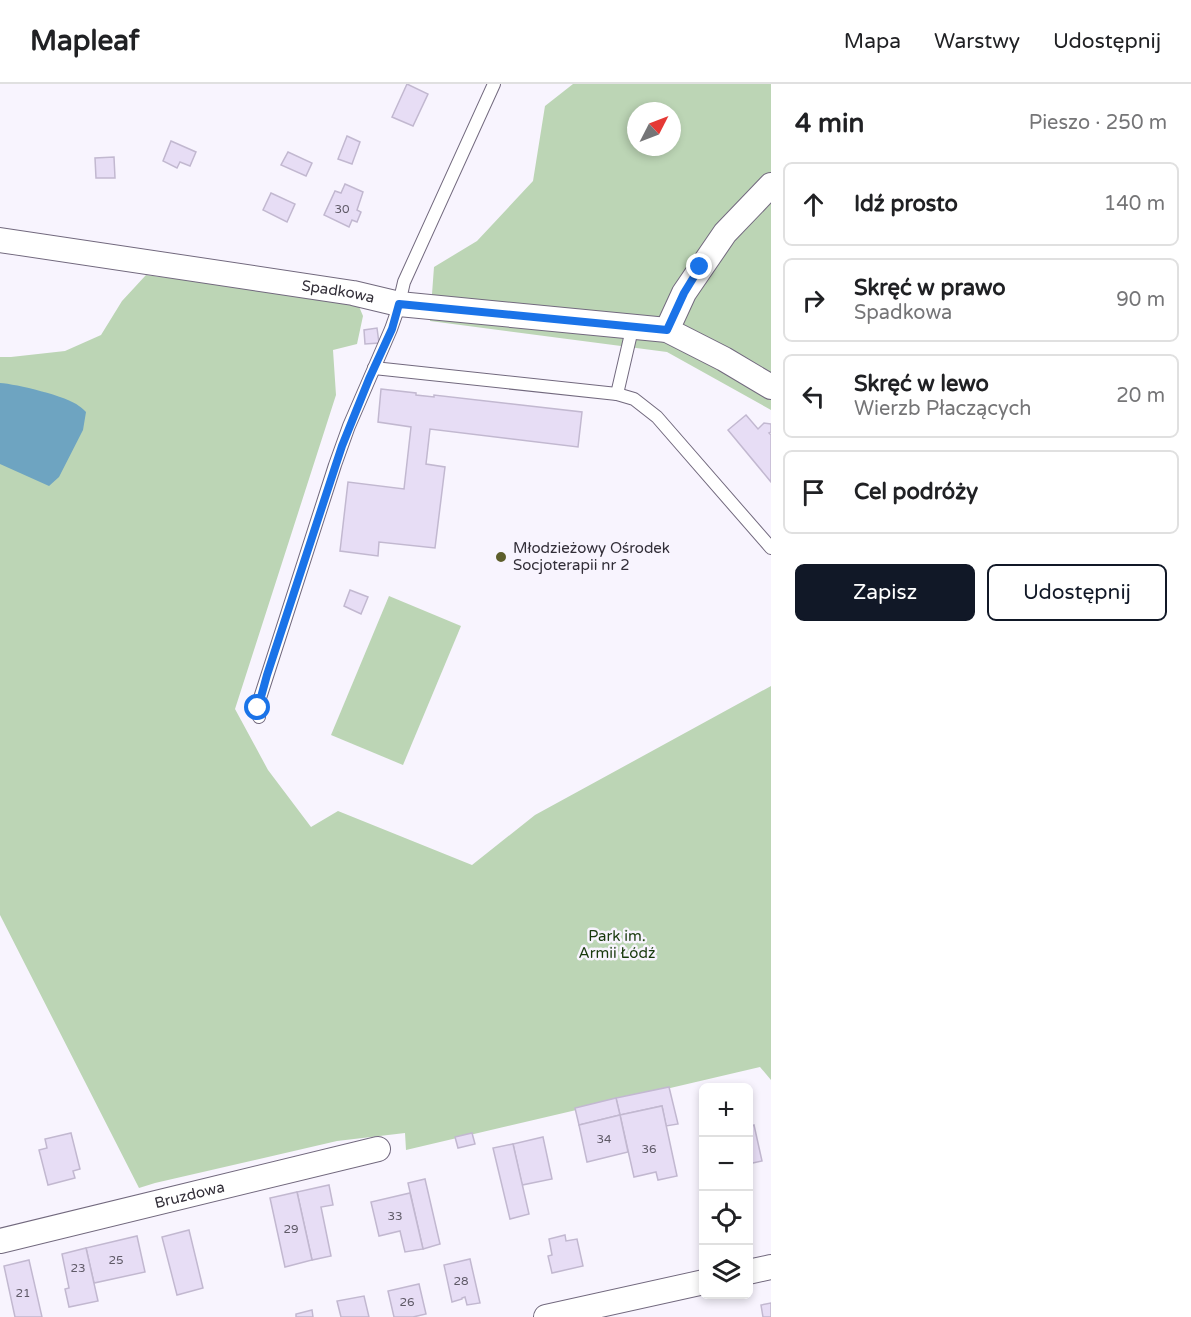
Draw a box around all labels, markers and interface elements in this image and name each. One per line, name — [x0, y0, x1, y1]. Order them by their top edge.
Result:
text: Mapleaf — [30, 24, 139, 58]
text: Mapa — [844, 29, 901, 54]
text: Warstwy — [934, 29, 1020, 54]
text: Udostępnij — [1053, 29, 1161, 54]
north arrow — [627, 102, 681, 156]
text: 4 min — [795, 108, 864, 139]
text: Pieszo · 250 m — [1029, 111, 1167, 135]
icon: ahead — [797, 188, 830, 221]
text: Idź prosto — [854, 191, 958, 217]
text: 140 m — [1104, 192, 1165, 216]
house number: 30 — [334, 202, 350, 216]
route end — [686, 253, 712, 279]
text: Skręć w prawo — [854, 275, 1006, 301]
street label: Spadkowa — [300, 276, 376, 307]
icon: right — [797, 284, 830, 317]
text: 90 m — [1116, 288, 1165, 312]
text: Spadkowa — [854, 301, 952, 325]
text: Skręć w lewo — [854, 371, 989, 397]
icon: left — [797, 380, 830, 413]
text: 20 m — [1116, 384, 1165, 408]
text: Wierzb Płaczących — [854, 397, 1031, 421]
icon: arrive — [797, 476, 830, 509]
text: Cel podróży — [854, 479, 978, 505]
place label: Młodzieżowy Ośrodek Socjoterapii nr 2 — [513, 539, 670, 574]
marker: Młodzieżowy Ośrodek Socjoterapii nr 2 — [494, 550, 508, 564]
button: Zapisz — [795, 564, 975, 621]
button: Udostępnij — [987, 564, 1167, 621]
route start — [244, 694, 270, 720]
park label: Park im. Armii Łódź — [579, 927, 655, 962]
map controls — [699, 1083, 753, 1299]
button: + — [699, 1083, 753, 1137]
house number: 34 — [596, 1132, 612, 1146]
button: − — [699, 1137, 753, 1191]
house number: 36 — [641, 1142, 657, 1156]
street label: Bruzdowa — [153, 1178, 226, 1212]
button: locate — [699, 1191, 753, 1245]
house number: 33 — [387, 1209, 403, 1223]
house number: 29 — [283, 1222, 299, 1236]
button: layers — [699, 1245, 753, 1299]
house number: 25 — [108, 1253, 124, 1267]
house number: 23 — [70, 1261, 86, 1275]
house number: 28 — [453, 1274, 469, 1288]
house number: 21 — [15, 1286, 31, 1300]
house number: 26 — [399, 1295, 415, 1309]

